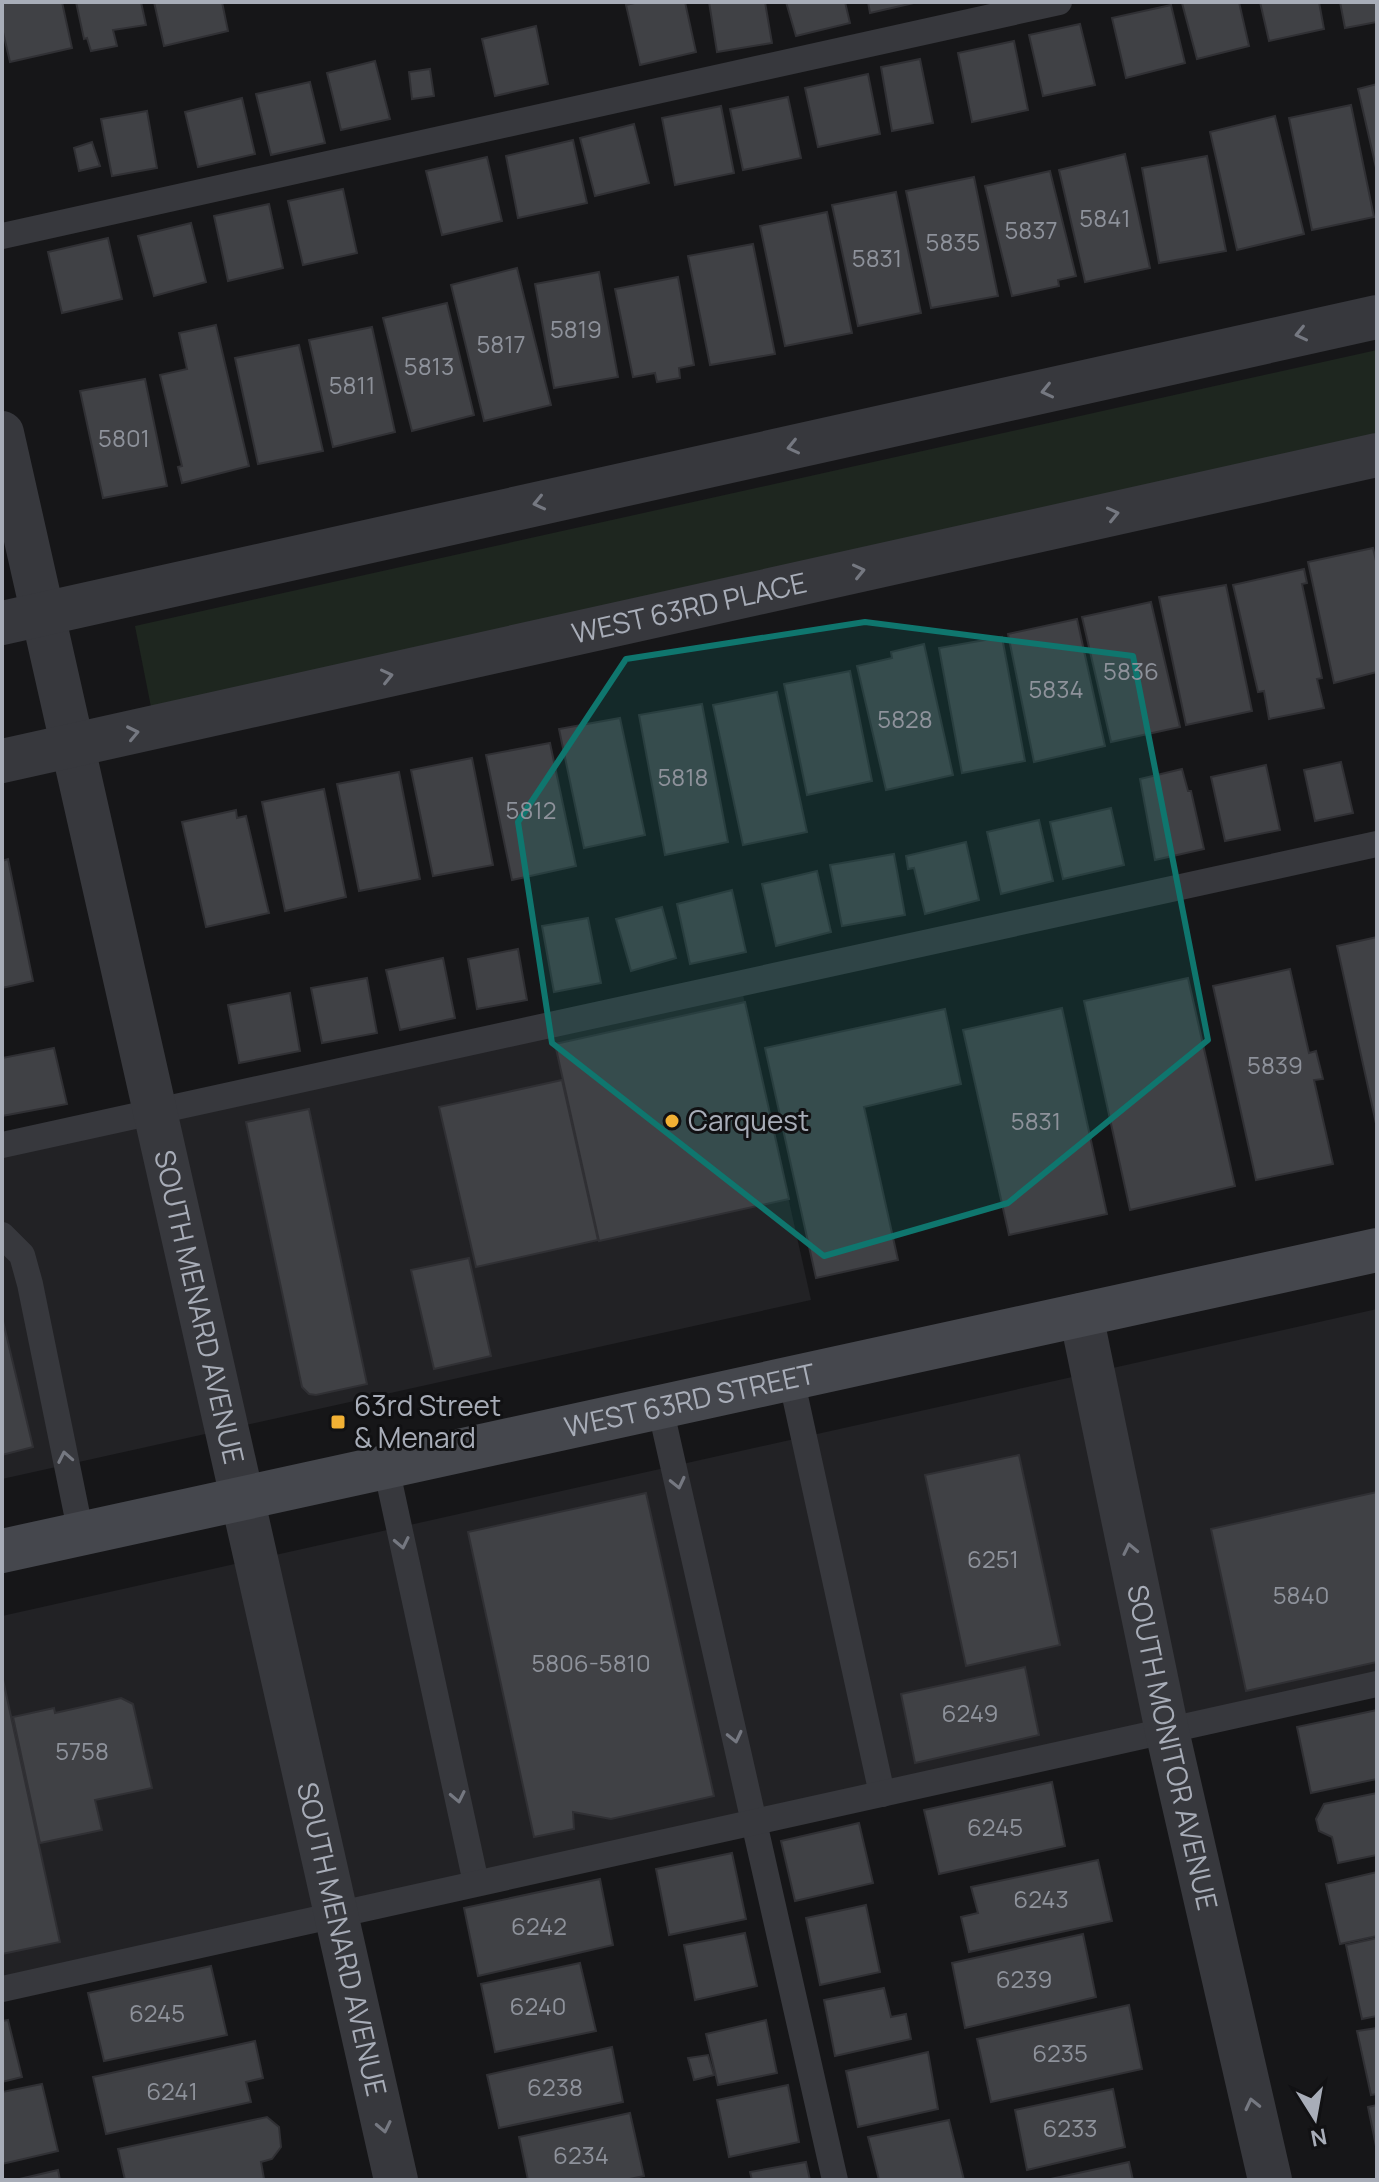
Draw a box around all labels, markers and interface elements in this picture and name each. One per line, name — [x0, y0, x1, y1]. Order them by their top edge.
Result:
house number: 5841 — [1079, 201, 1131, 234]
house number: 5837 — [1004, 213, 1058, 246]
house number: 5835 — [926, 225, 980, 258]
house number: 5831 — [852, 241, 902, 274]
house number: 5819 — [550, 312, 602, 345]
one-way arrow — [1295, 325, 1308, 342]
house number: 5817 — [476, 327, 526, 360]
house number: 5813 — [404, 349, 454, 382]
house number: 5811 — [329, 368, 375, 401]
one-way arrow — [1041, 382, 1054, 399]
house number: 5801 — [98, 421, 150, 454]
one-way arrow — [787, 438, 801, 455]
one-way arrow — [533, 494, 547, 511]
one-way arrow — [1105, 506, 1119, 523]
street label: WEST 63RD PLACE — [568, 563, 810, 652]
one-way arrow — [852, 563, 865, 580]
house number: 5836 — [1103, 654, 1159, 687]
one-way arrow — [379, 668, 393, 685]
house number: 5834 — [1028, 672, 1084, 705]
house number: 5828 — [877, 702, 933, 735]
one-way arrow — [126, 725, 139, 742]
house number: 5818 — [657, 760, 709, 793]
house number: 5812 — [506, 793, 556, 826]
house number: 5839 — [1247, 1048, 1303, 1081]
place label: Carquest — [688, 1101, 809, 1139]
house number: 5831 — [1011, 1104, 1061, 1137]
marker: Carquest — [663, 1112, 681, 1130]
street label: SOUTH MENARD AVENUE — [146, 1146, 254, 1467]
street label: WEST 63RD STREET — [561, 1354, 819, 1445]
place label: 63rd Street & Menard — [354, 1386, 501, 1456]
marker: 63rd Street & Menard — [329, 1413, 347, 1431]
one-way arrow — [57, 1451, 74, 1465]
one-way arrow — [669, 1475, 686, 1489]
one-way arrow — [393, 1536, 410, 1549]
house number: 6251 — [967, 1542, 1019, 1575]
one-way arrow — [1122, 1543, 1139, 1557]
house number: 5840 — [1273, 1578, 1329, 1611]
street label: SOUTH MONITOR AVENUE — [1119, 1581, 1227, 1914]
house number: 5806-5810 — [531, 1646, 651, 1679]
house number: 6249 — [942, 1696, 998, 1729]
one-way arrow — [725, 1729, 742, 1743]
house number: 5758 — [55, 1734, 109, 1767]
street label: SOUTH MENARD AVENUE — [289, 1778, 396, 2100]
one-way arrow — [449, 1790, 466, 1803]
house number: 6245 — [967, 1810, 1023, 1843]
house number: 6243 — [1013, 1882, 1069, 1915]
house number: 6242 — [511, 1909, 567, 1942]
house number: 6239 — [996, 1962, 1052, 1995]
house number: 6240 — [510, 1989, 566, 2022]
house number: 6245 — [129, 1996, 185, 2029]
house number: 6235 — [1032, 2036, 1088, 2069]
house number: 6238 — [527, 2070, 583, 2103]
house number: 6241 — [146, 2074, 198, 2107]
north arrow — [1275, 2078, 1355, 2158]
one-way arrow — [1244, 2098, 1261, 2111]
house number: 6233 — [1042, 2111, 1098, 2144]
one-way arrow — [375, 2120, 392, 2133]
text: N — [1308, 2121, 1329, 2154]
house number: 6234 — [553, 2138, 609, 2171]

